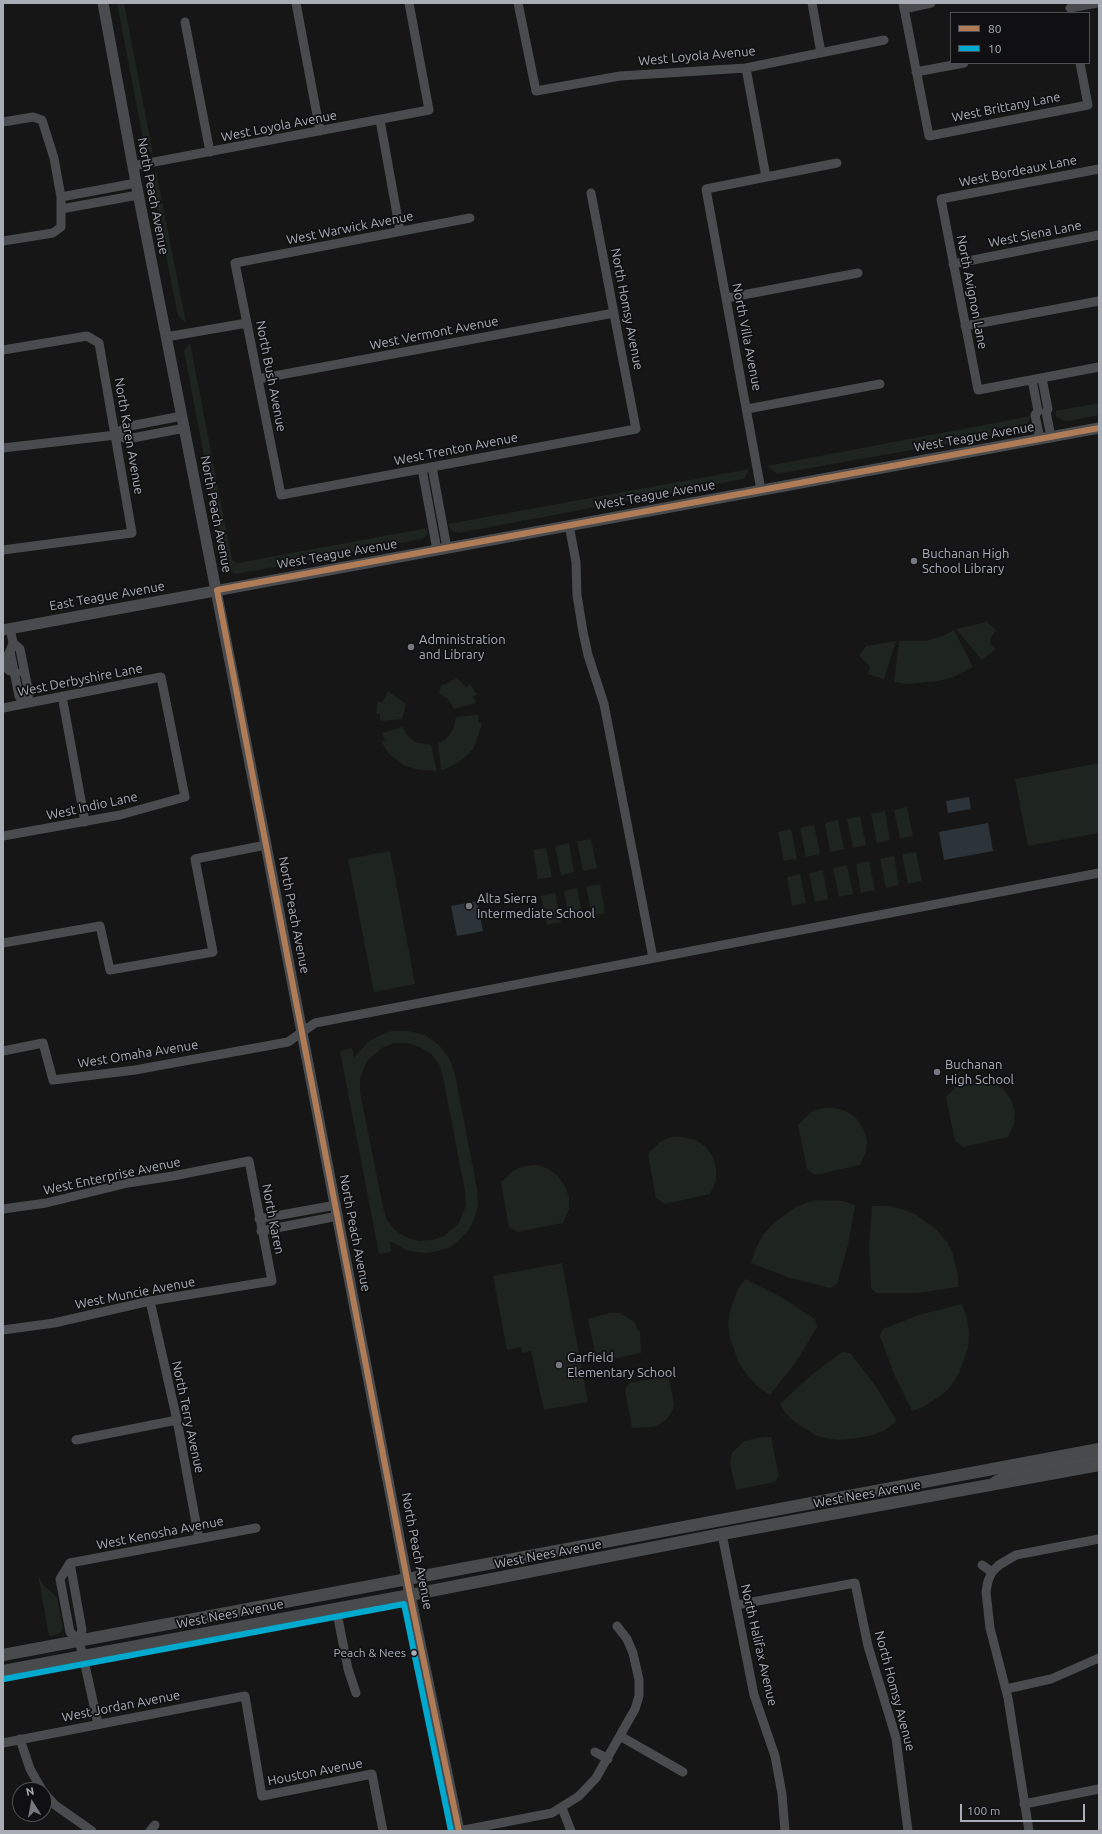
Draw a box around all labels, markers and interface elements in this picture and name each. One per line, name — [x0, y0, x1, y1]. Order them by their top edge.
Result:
legend — [950, 12, 1090, 64]
text: 80 — [988, 22, 1002, 35]
text: 10 — [988, 42, 1002, 55]
street label: West Loyola Avenue — [638, 43, 756, 69]
street label: West Brittany Lane — [950, 89, 1062, 125]
street label: West Loyola Avenue — [220, 107, 338, 145]
street label: North Peach Avenue — [134, 136, 172, 256]
street label: West Bordeaux Lane — [958, 152, 1078, 190]
street label: West Warwick Avenue — [285, 208, 415, 248]
street label: West Siena Lane — [987, 217, 1083, 251]
street label: North Avignon Lane — [953, 234, 991, 350]
street label: North Homsy Avenue — [608, 247, 646, 371]
street label: North Villa Avenue — [729, 282, 765, 392]
street label: West Vermont Avenue — [368, 313, 500, 353]
street label: North Bush Avenue — [253, 319, 289, 433]
street label: North Karen Avenue — [111, 376, 147, 496]
street label: West Teague Avenue — [913, 419, 1035, 455]
street label: West Trenton Avenue — [393, 429, 519, 469]
street label: North Peach Avenue — [197, 454, 235, 574]
street label: West Teague Avenue — [594, 477, 716, 513]
street label: West Teague Avenue — [276, 536, 398, 572]
place label: Buchanan High School Library — [922, 546, 1009, 577]
marker: Buchanan High School Library — [909, 556, 919, 566]
street label: East Teague Avenue — [48, 578, 166, 614]
place label: Administration and Library — [419, 632, 506, 663]
marker: Administration and Library — [406, 642, 416, 652]
street label: West Derbyshire Lane — [16, 660, 144, 700]
street label: West Indio Lane — [45, 789, 139, 823]
street label: North Peach Avenue — [275, 855, 313, 975]
place label: Alta Sierra Intermediate School — [477, 891, 595, 922]
marker: Alta Sierra Intermediate School — [464, 901, 474, 911]
street label: West Omaha Avenue — [77, 1037, 199, 1071]
place label: Buchanan High School — [945, 1057, 1014, 1088]
marker: Buchanan High School — [932, 1067, 942, 1077]
street label: West Enterprise Avenue — [42, 1154, 182, 1198]
street label: North Peach Avenue — [336, 1173, 374, 1293]
street label: North Karen — [259, 1182, 287, 1256]
street label: West Muncie Avenue — [74, 1274, 196, 1312]
place label: Garfield Elementary School — [567, 1350, 676, 1381]
street label: North Terry Avenue — [168, 1359, 208, 1475]
marker: Garfield Elementary School — [554, 1360, 564, 1370]
street label: West Nees Avenue — [812, 1477, 922, 1511]
street label: North Peach Avenue — [398, 1491, 436, 1611]
street label: West Kenosha Avenue — [95, 1513, 225, 1553]
street label: West Nees Avenue — [493, 1536, 603, 1572]
street label: North Halifax Avenue — [737, 1583, 781, 1707]
street label: West Nees Avenue — [175, 1596, 285, 1632]
street label: North Homsy Avenue — [871, 1629, 919, 1753]
place label: Peach & Nees — [333, 1646, 406, 1660]
marker: Peach & Nees — [409, 1648, 419, 1658]
street label: West Jordan Avenue — [61, 1687, 181, 1725]
street label: Houston Avenue — [266, 1755, 364, 1789]
north arrow — [12, 1782, 52, 1822]
text: N — [25, 1785, 35, 1798]
scale bar — [962, 1796, 1087, 1822]
text: 100 m — [967, 1804, 1000, 1817]

